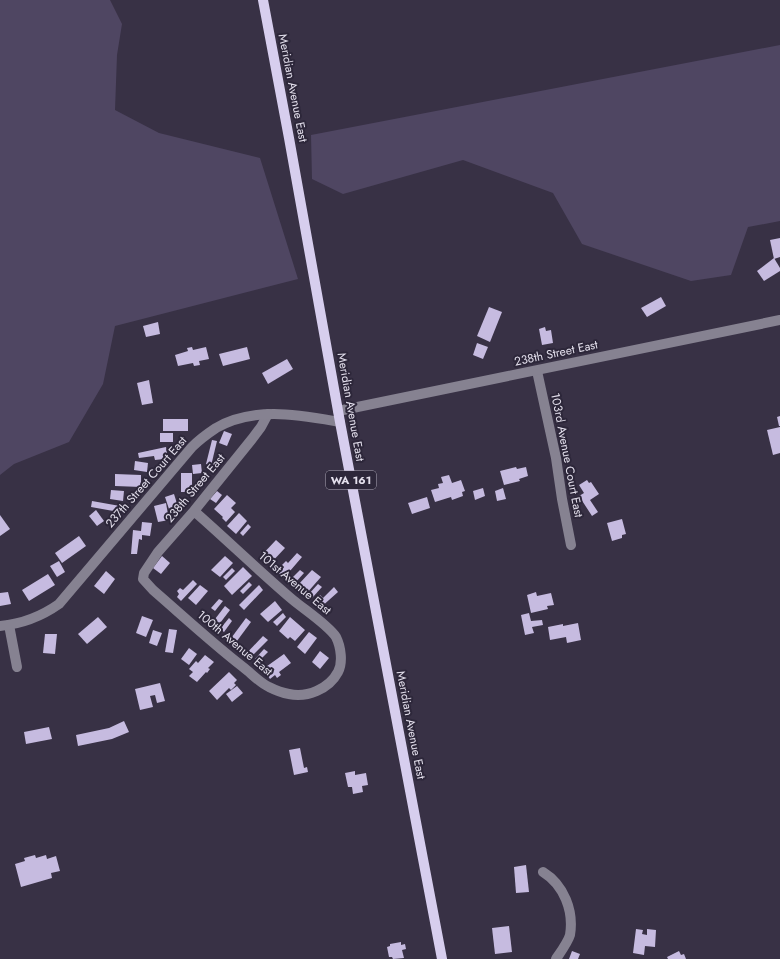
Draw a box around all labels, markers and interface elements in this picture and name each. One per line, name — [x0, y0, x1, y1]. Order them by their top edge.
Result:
street label: Meridian Avenue East — [274, 32, 312, 144]
street label: 238th Street East — [513, 335, 600, 371]
street label: Meridian Avenue East — [333, 351, 369, 463]
street label: 103rd Avenue Court East — [546, 391, 588, 519]
street label: 237th Street Court East — [101, 432, 191, 532]
street label: 238th Street East — [161, 450, 229, 526]
road number: WA 161 — [326, 471, 376, 489]
street label: 101st Avenue East — [255, 547, 335, 619]
street label: 100th Avenue East — [193, 606, 277, 680]
street label: Meridian Avenue East — [392, 669, 430, 781]

